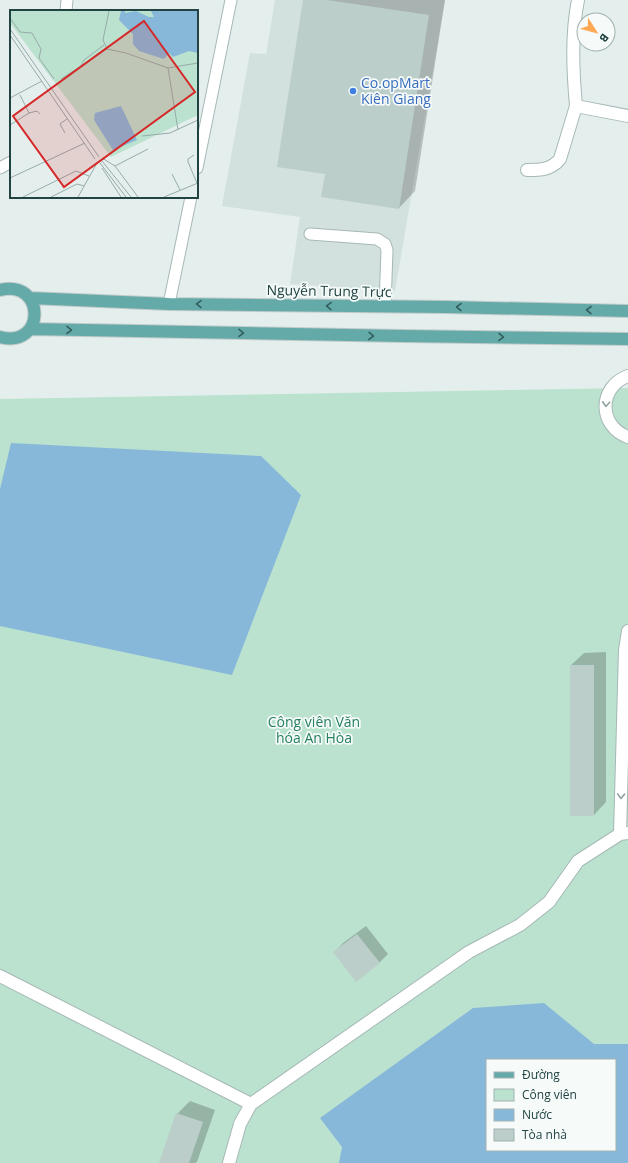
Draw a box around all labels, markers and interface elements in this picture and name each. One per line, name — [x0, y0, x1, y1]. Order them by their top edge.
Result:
inset map — [10, 10, 198, 198]
north arrow — [576, 12, 616, 52]
text: B — [596, 31, 613, 46]
place label: Co.opMart Kiên Giang — [361, 73, 431, 108]
marker: Co.opMart Kiên Giang — [348, 86, 358, 96]
street label: Nguyễn Trung Trực — [266, 280, 392, 301]
one-way arrow — [196, 300, 202, 308]
one-way arrow — [326, 302, 332, 310]
one-way arrow — [456, 303, 462, 311]
one-way arrow — [586, 306, 592, 315]
one-way arrow — [66, 325, 72, 334]
one-way arrow — [238, 329, 244, 337]
one-way arrow — [368, 332, 374, 340]
one-way arrow — [498, 333, 504, 342]
one-way arrow — [602, 401, 611, 408]
park label: Công viên Văn hóa An Hòa — [268, 712, 360, 747]
one-way arrow — [616, 793, 625, 799]
legend — [486, 1059, 616, 1151]
text: Đường — [522, 1066, 560, 1083]
text: Công viên — [522, 1086, 577, 1103]
text: Nước — [522, 1106, 552, 1123]
text: Tòa nhà — [522, 1126, 567, 1143]

